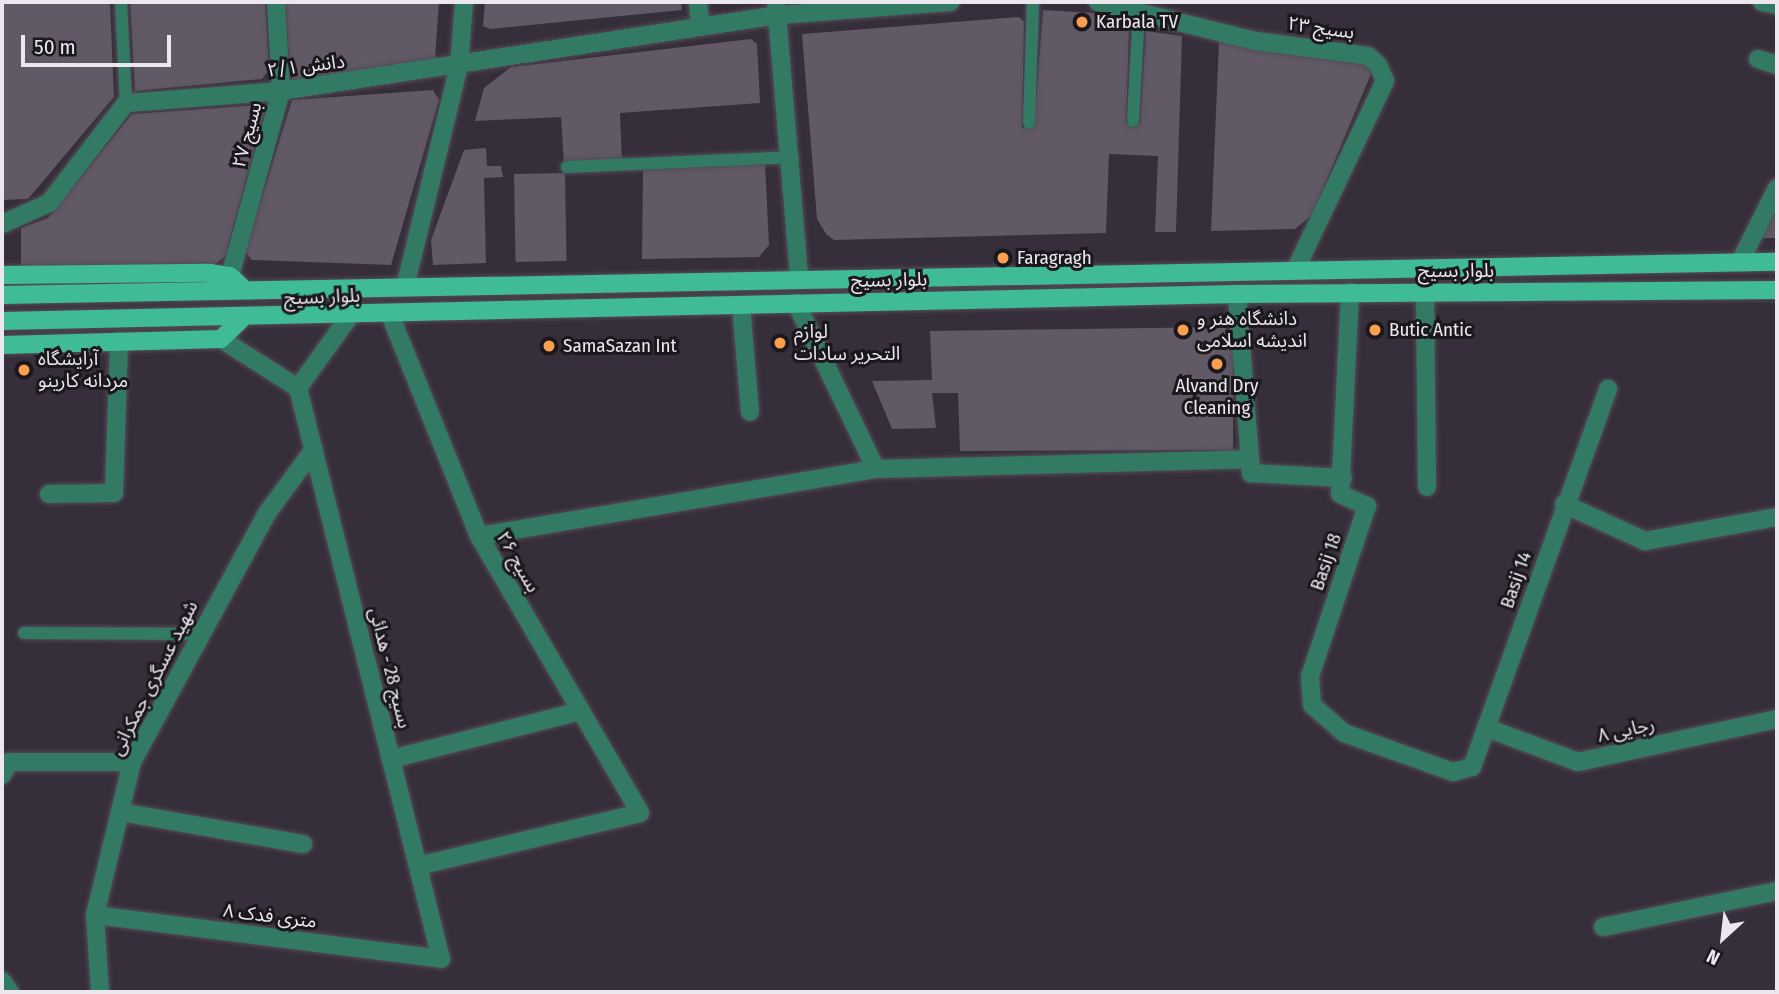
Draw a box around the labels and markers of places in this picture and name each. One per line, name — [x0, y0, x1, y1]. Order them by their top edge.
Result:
place label: Karbala TV — [1096, 11, 1178, 33]
marker: Karbala TV — [1074, 14, 1090, 30]
place label: Faragragh — [1017, 247, 1092, 269]
marker: Faragragh — [995, 250, 1011, 266]
place label: دانشگاه هنر و اندیشه اسلامی — [1197, 308, 1307, 352]
place label: Butic Antic — [1389, 319, 1472, 341]
place label: لوازم التحریر سادات — [794, 321, 900, 365]
marker: دانشگاه هنر و اندیشه اسلامی — [1175, 322, 1191, 338]
marker: Butic Antic — [1367, 322, 1383, 338]
place label: SamaSazan Int — [563, 335, 677, 357]
marker: لوازم التحریر سادات — [772, 335, 788, 351]
marker: SamaSazan Int — [541, 338, 557, 354]
place label: آرایشگاه مردانه کارینو — [38, 348, 128, 392]
marker: Alvand Dry Cleaning — [1209, 356, 1225, 372]
marker: آرایشگاه مردانه کارینو — [16, 362, 32, 378]
place label: Alvand Dry Cleaning — [1175, 375, 1259, 419]

